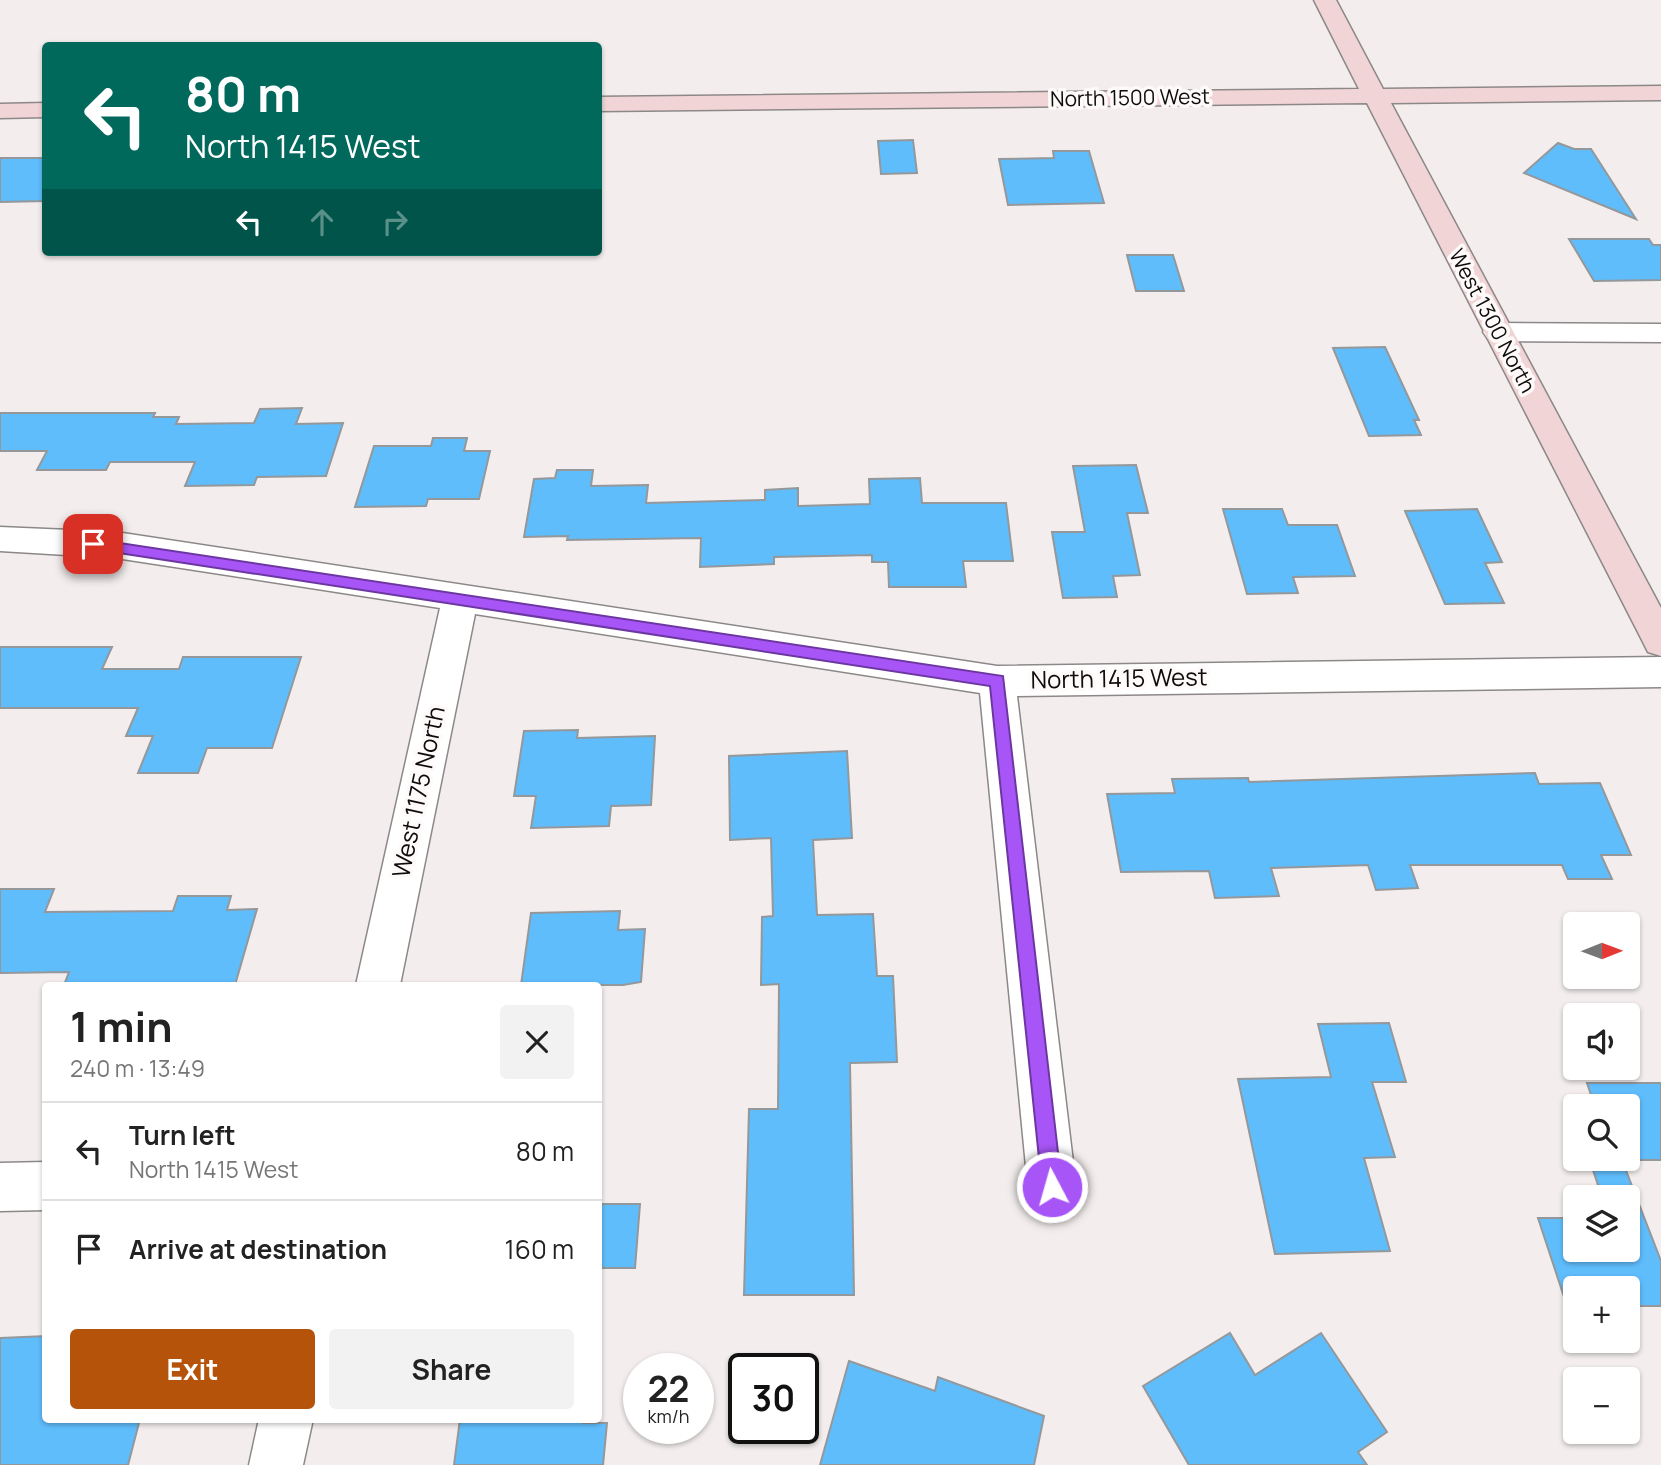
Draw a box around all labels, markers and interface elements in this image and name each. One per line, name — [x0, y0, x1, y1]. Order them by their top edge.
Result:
text: 80 m — [185, 60, 301, 127]
icon: left — [70, 70, 161, 161]
street label: North 1500 West — [1050, 82, 1210, 112]
text: North 1415 West — [185, 124, 421, 168]
icon: left — [230, 203, 268, 241]
icon: ahead — [303, 203, 341, 241]
icon: right — [376, 203, 414, 241]
street label: West 1300 North — [1443, 244, 1543, 397]
pin — [63, 514, 123, 574]
icon: arrive — [74, 525, 112, 563]
street label: North 1415 West — [1030, 659, 1208, 696]
street label: West 1175 North — [383, 703, 452, 881]
north arrow — [1563, 912, 1640, 989]
map controls — [1563, 912, 1640, 1444]
text: 1 min — [70, 997, 173, 1055]
button: sound — [1563, 1003, 1640, 1080]
button: close — [500, 1005, 574, 1079]
text: 240 m · 13:49 — [70, 1052, 205, 1084]
button: search — [1563, 1094, 1640, 1171]
text: Turn left — [129, 1117, 236, 1153]
icon: left — [70, 1132, 108, 1170]
text: 80 m — [516, 1133, 574, 1169]
position arrow — [1015, 1150, 1089, 1224]
text: North 1415 West — [129, 1153, 298, 1185]
button: layers — [1563, 1185, 1640, 1262]
icon: arrive — [70, 1230, 108, 1268]
text: Arrive at destination — [129, 1231, 387, 1267]
text: 160 m — [505, 1231, 574, 1267]
button: + — [1563, 1276, 1640, 1353]
button: Exit — [70, 1329, 315, 1409]
button: Share — [329, 1329, 574, 1409]
speed limit sign: 30 — [728, 1353, 819, 1444]
text: 22 — [648, 1365, 689, 1413]
button: − — [1563, 1367, 1640, 1444]
text: km/h — [648, 1404, 689, 1428]

